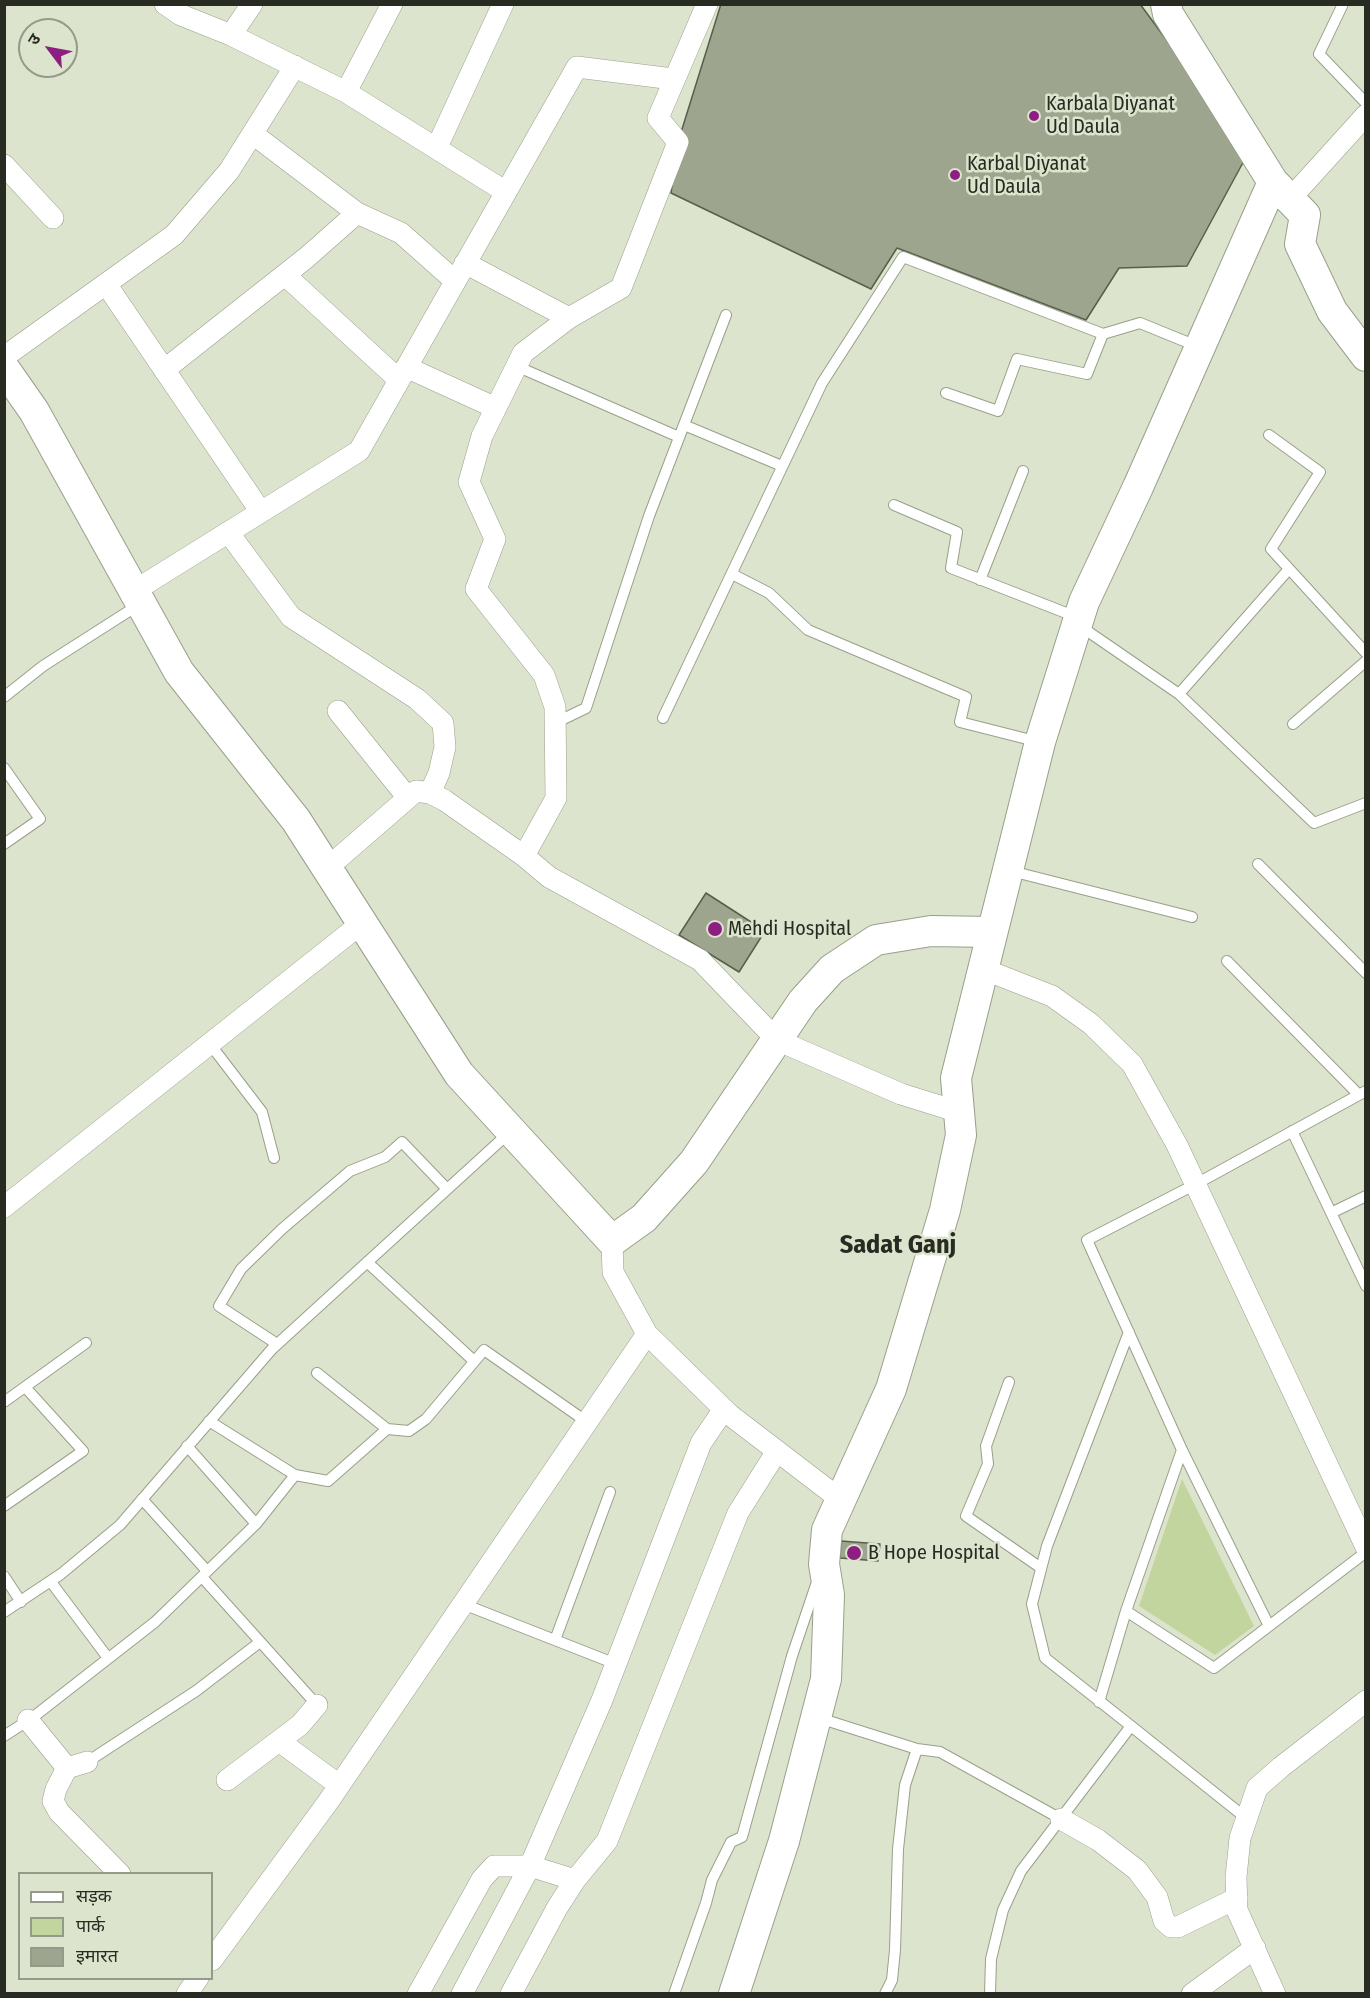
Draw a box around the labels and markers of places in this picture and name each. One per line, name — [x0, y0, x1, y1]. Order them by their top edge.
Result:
place label: Karbala Diyanat Ud Daula — [1046, 92, 1175, 139]
marker: Karbala Diyanat Ud Daula — [1027, 109, 1041, 123]
place label: Karbal Diyanat Ud Daula — [967, 152, 1086, 199]
marker: Karbal Diyanat Ud Daula — [948, 168, 962, 182]
place label: Mehdi Hospital — [728, 917, 851, 941]
marker: Mehdi Hospital — [706, 920, 724, 938]
place label: B Hope Hospital — [868, 1541, 1000, 1565]
marker: B Hope Hospital — [845, 1544, 863, 1562]

